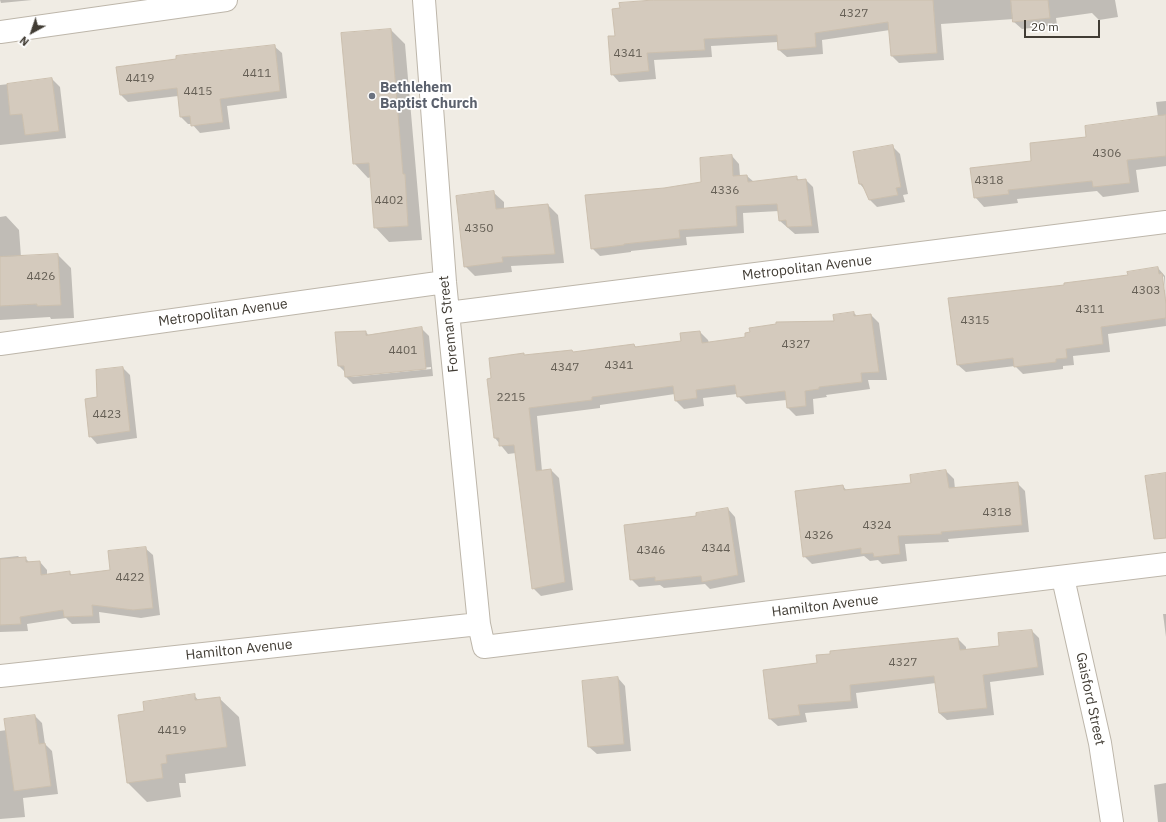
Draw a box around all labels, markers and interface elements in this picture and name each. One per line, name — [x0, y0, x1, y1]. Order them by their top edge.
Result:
house number: 4327 — [840, 7, 868, 21]
north arrow — [12, 12, 52, 52]
scale bar — [1026, 12, 1102, 38]
text: 20 m — [1031, 19, 1059, 34]
text: N — [17, 33, 32, 49]
house number: 4341 — [614, 47, 642, 61]
house number: 4411 — [243, 67, 271, 81]
house number: 4419 — [126, 72, 154, 86]
place label: Bethlehem Baptist Church — [380, 80, 478, 112]
house number: 4415 — [184, 85, 212, 99]
marker: Bethlehem Baptist Church — [367, 91, 377, 101]
house number: 4306 — [1093, 147, 1121, 161]
house number: 4318 — [975, 174, 1003, 188]
house number: 4336 — [711, 184, 739, 198]
house number: 4402 — [375, 194, 403, 208]
house number: 4350 — [465, 222, 493, 236]
street label: Metropolitan Avenue — [741, 252, 873, 284]
house number: 4426 — [27, 270, 55, 284]
street label: Foreman Street — [436, 275, 462, 373]
house number: 4303 — [1132, 284, 1160, 298]
street label: Metropolitan Avenue — [157, 296, 289, 330]
house number: 4311 — [1076, 303, 1104, 317]
house number: 4315 — [961, 314, 989, 328]
house number: 4327 — [782, 338, 810, 352]
house number: 4401 — [389, 344, 417, 358]
house number: 4341 — [605, 359, 633, 373]
house number: 4347 — [551, 361, 579, 375]
house number: 2215 — [497, 391, 525, 405]
house number: 4423 — [93, 408, 121, 422]
house number: 4318 — [983, 506, 1011, 520]
house number: 4324 — [863, 519, 891, 533]
house number: 4326 — [805, 529, 833, 543]
house number: 4344 — [702, 542, 730, 556]
house number: 4346 — [637, 544, 665, 558]
house number: 4422 — [116, 571, 144, 585]
street label: Hamilton Avenue — [771, 591, 879, 621]
street label: Hamilton Avenue — [185, 636, 293, 664]
street label: Gaisford Street — [1072, 651, 1108, 747]
house number: 4327 — [889, 656, 917, 670]
house number: 4419 — [158, 724, 186, 738]

